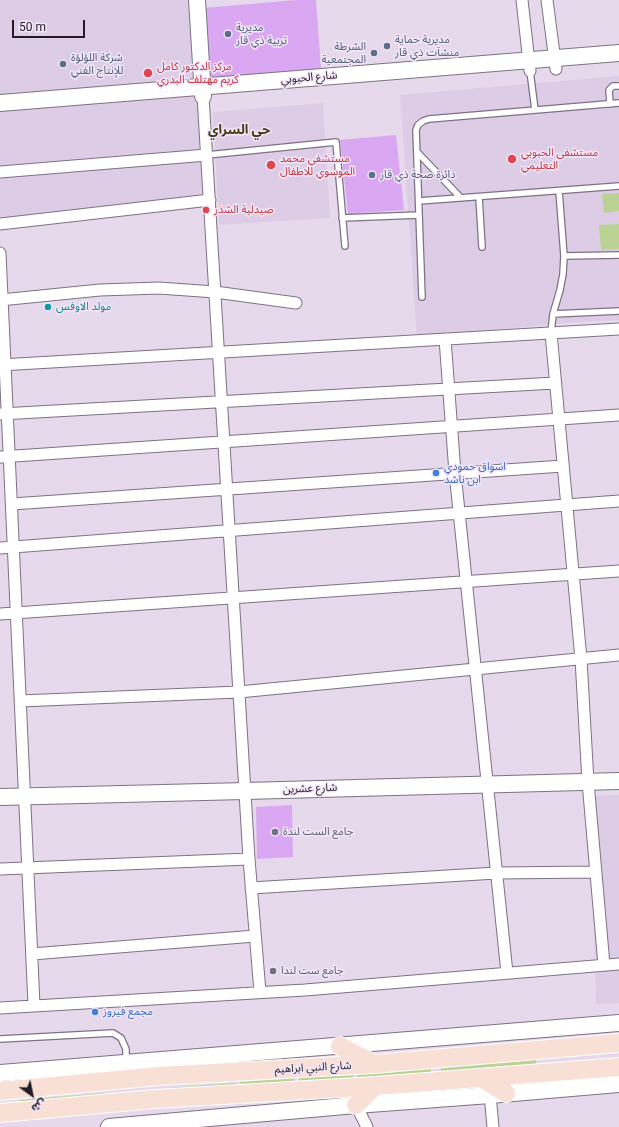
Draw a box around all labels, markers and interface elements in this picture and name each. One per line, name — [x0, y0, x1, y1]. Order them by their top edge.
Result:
scale bar — [14, 12, 87, 38]
text: 50 m — [19, 20, 46, 34]
place label: مديرية تربية ذي قار — [236, 21, 287, 47]
marker: مديرية تربية ذي قار — [223, 29, 233, 39]
place label: مديرية حماية منشآت ذي قار — [395, 33, 459, 59]
place label: الشرطة المجتمعية — [322, 40, 366, 66]
marker: مديرية حماية منشآت ذي قار — [382, 41, 392, 51]
marker: الشرطة المجتمعية — [369, 48, 379, 58]
place label: شركة اللؤلؤة للإنتاج الفني — [71, 51, 123, 77]
marker: شركة اللؤلؤة للإنتاج الفني — [58, 59, 68, 69]
place label: مركز الدكتور كامل كريم مهتلف البدري — [157, 60, 239, 86]
marker: مركز الدكتور كامل كريم مهتلف البدري — [142, 67, 154, 79]
street label: شارع الحبوبي — [280, 69, 338, 87]
district label: حي السراي — [208, 123, 270, 139]
place label: مستشفى الحبوبي التعليمي — [521, 146, 598, 172]
place label: مستشفى محمد الموسوي للاطفال — [280, 152, 355, 178]
marker: مستشفى الحبوبي التعليمي — [506, 153, 518, 165]
marker: مستشفى محمد الموسوي للاطفال — [265, 159, 277, 171]
place label: دائرة صحة ذي قار — [380, 168, 455, 182]
marker: دائرة صحة ذي قار — [367, 170, 377, 180]
place label: صيدلية الشذر — [214, 203, 274, 217]
marker: صيدلية الشذر — [201, 205, 211, 215]
place label: مولد الاوفس — [56, 300, 111, 314]
marker: مولد الاوفس — [43, 302, 53, 312]
place label: اسواق حمودي ابن ناشد — [444, 460, 506, 486]
marker: اسواق حمودي ابن ناشد — [431, 468, 441, 478]
street label: شارع عشرين — [283, 781, 337, 797]
place label: جامع الست لندة — [283, 825, 354, 839]
marker: جامع الست لندة — [270, 827, 280, 837]
place label: جامع ست لندا — [281, 964, 344, 978]
marker: جامع ست لندا — [268, 966, 278, 976]
place label: مجمع فيروز — [103, 1005, 153, 1019]
marker: مجمع فيروز — [90, 1007, 100, 1017]
street label: شارع النبي ابراهيم — [274, 1059, 352, 1077]
north arrow — [12, 1075, 52, 1115]
text: ش — [29, 1096, 49, 1115]

